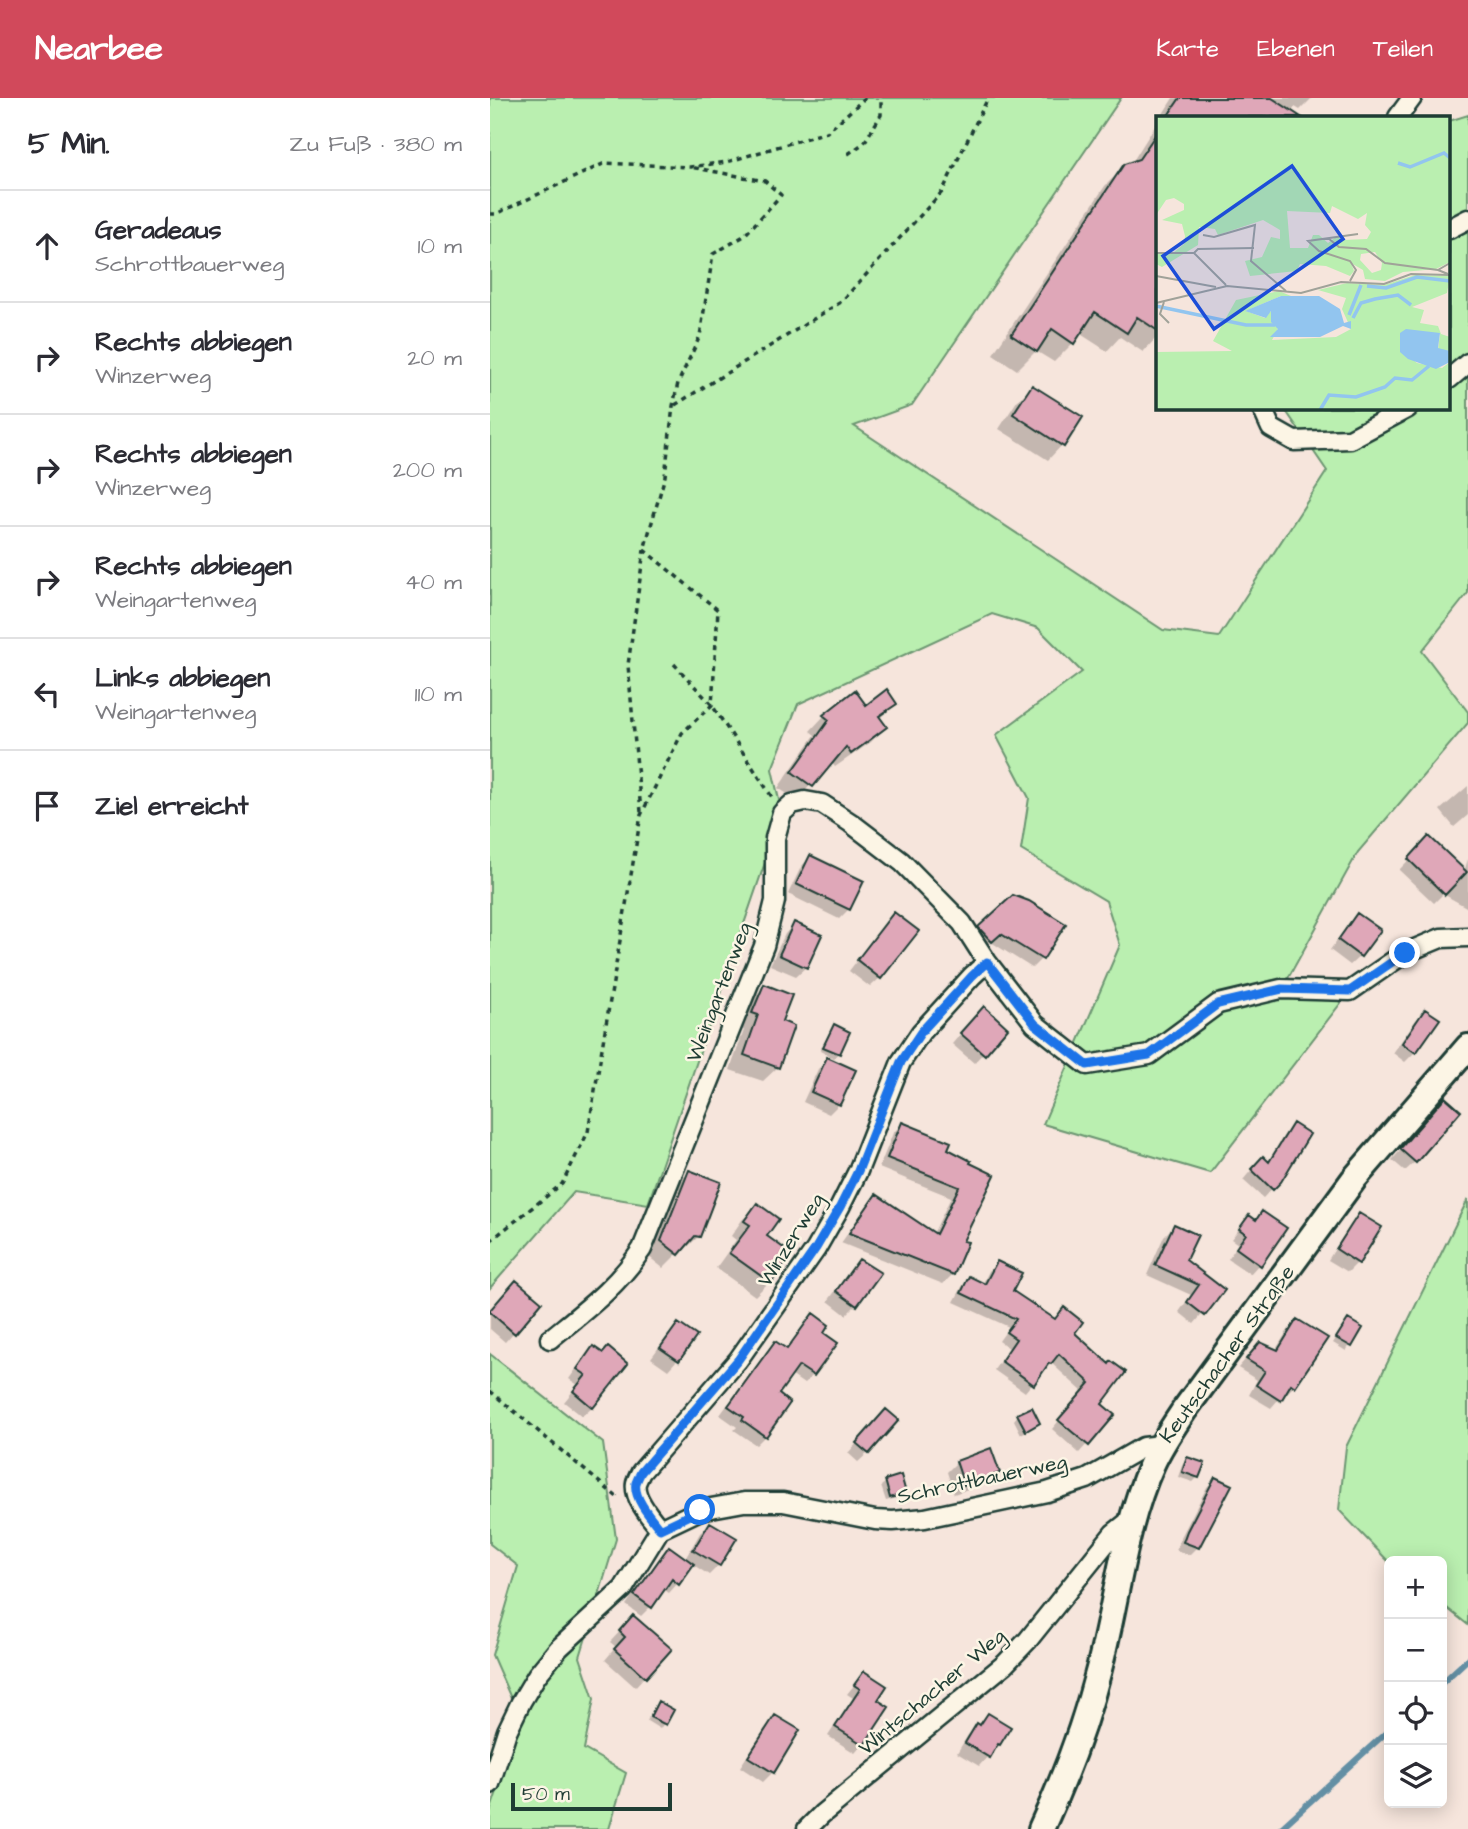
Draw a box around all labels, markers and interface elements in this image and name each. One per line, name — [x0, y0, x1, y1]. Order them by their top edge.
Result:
text: Nearbee — [35, 26, 163, 72]
text: Karte — [1156, 32, 1219, 66]
text: Ebenen — [1257, 32, 1335, 66]
text: Teilen — [1373, 32, 1433, 66]
inset map — [1156, 116, 1450, 410]
text: 5 Min. — [28, 123, 110, 165]
text: Zu Fuß · 380 m — [289, 128, 462, 160]
text: Geradeaus — [95, 212, 222, 248]
icon: ahead — [28, 227, 66, 265]
text: 10 m — [417, 230, 462, 262]
text: Schrottbauerweg — [95, 248, 284, 280]
text: Rechts abbiegen — [95, 324, 292, 360]
icon: right — [28, 339, 66, 377]
text: 20 m — [407, 342, 462, 374]
text: Winzerweg — [95, 360, 211, 392]
text: Rechts abbiegen — [95, 436, 292, 472]
icon: right — [28, 451, 66, 489]
text: 200 m — [393, 454, 462, 486]
text: Winzerweg — [95, 472, 211, 504]
text: Rechts abbiegen — [95, 548, 292, 584]
icon: right — [28, 563, 66, 601]
text: 40 m — [405, 566, 462, 598]
text: Weingartenweg — [95, 584, 256, 616]
text: Links abbiegen — [95, 660, 270, 696]
icon: left — [28, 675, 66, 713]
text: 110 m — [414, 678, 462, 710]
text: Weingartenweg — [95, 696, 256, 728]
icon: arrive — [28, 787, 66, 825]
text: Ziel erreicht — [95, 788, 249, 824]
street label: Weingartenweg — [679, 918, 761, 1067]
route end — [1389, 937, 1420, 968]
street label: Winzerweg — [751, 1187, 833, 1294]
street label: Keutschacher Straße — [1152, 1259, 1302, 1449]
street label: Schrottbauerweg — [894, 1447, 1070, 1513]
route start — [684, 1494, 715, 1525]
map controls — [1384, 1556, 1447, 1808]
button: + — [1384, 1556, 1447, 1619]
button: − — [1384, 1619, 1447, 1682]
street label: Wintschacher Weg — [852, 1622, 1013, 1764]
button: locate — [1384, 1682, 1447, 1745]
button: layers — [1384, 1745, 1447, 1808]
scale bar — [511, 1780, 672, 1812]
text: 50 m — [522, 1781, 570, 1808]

